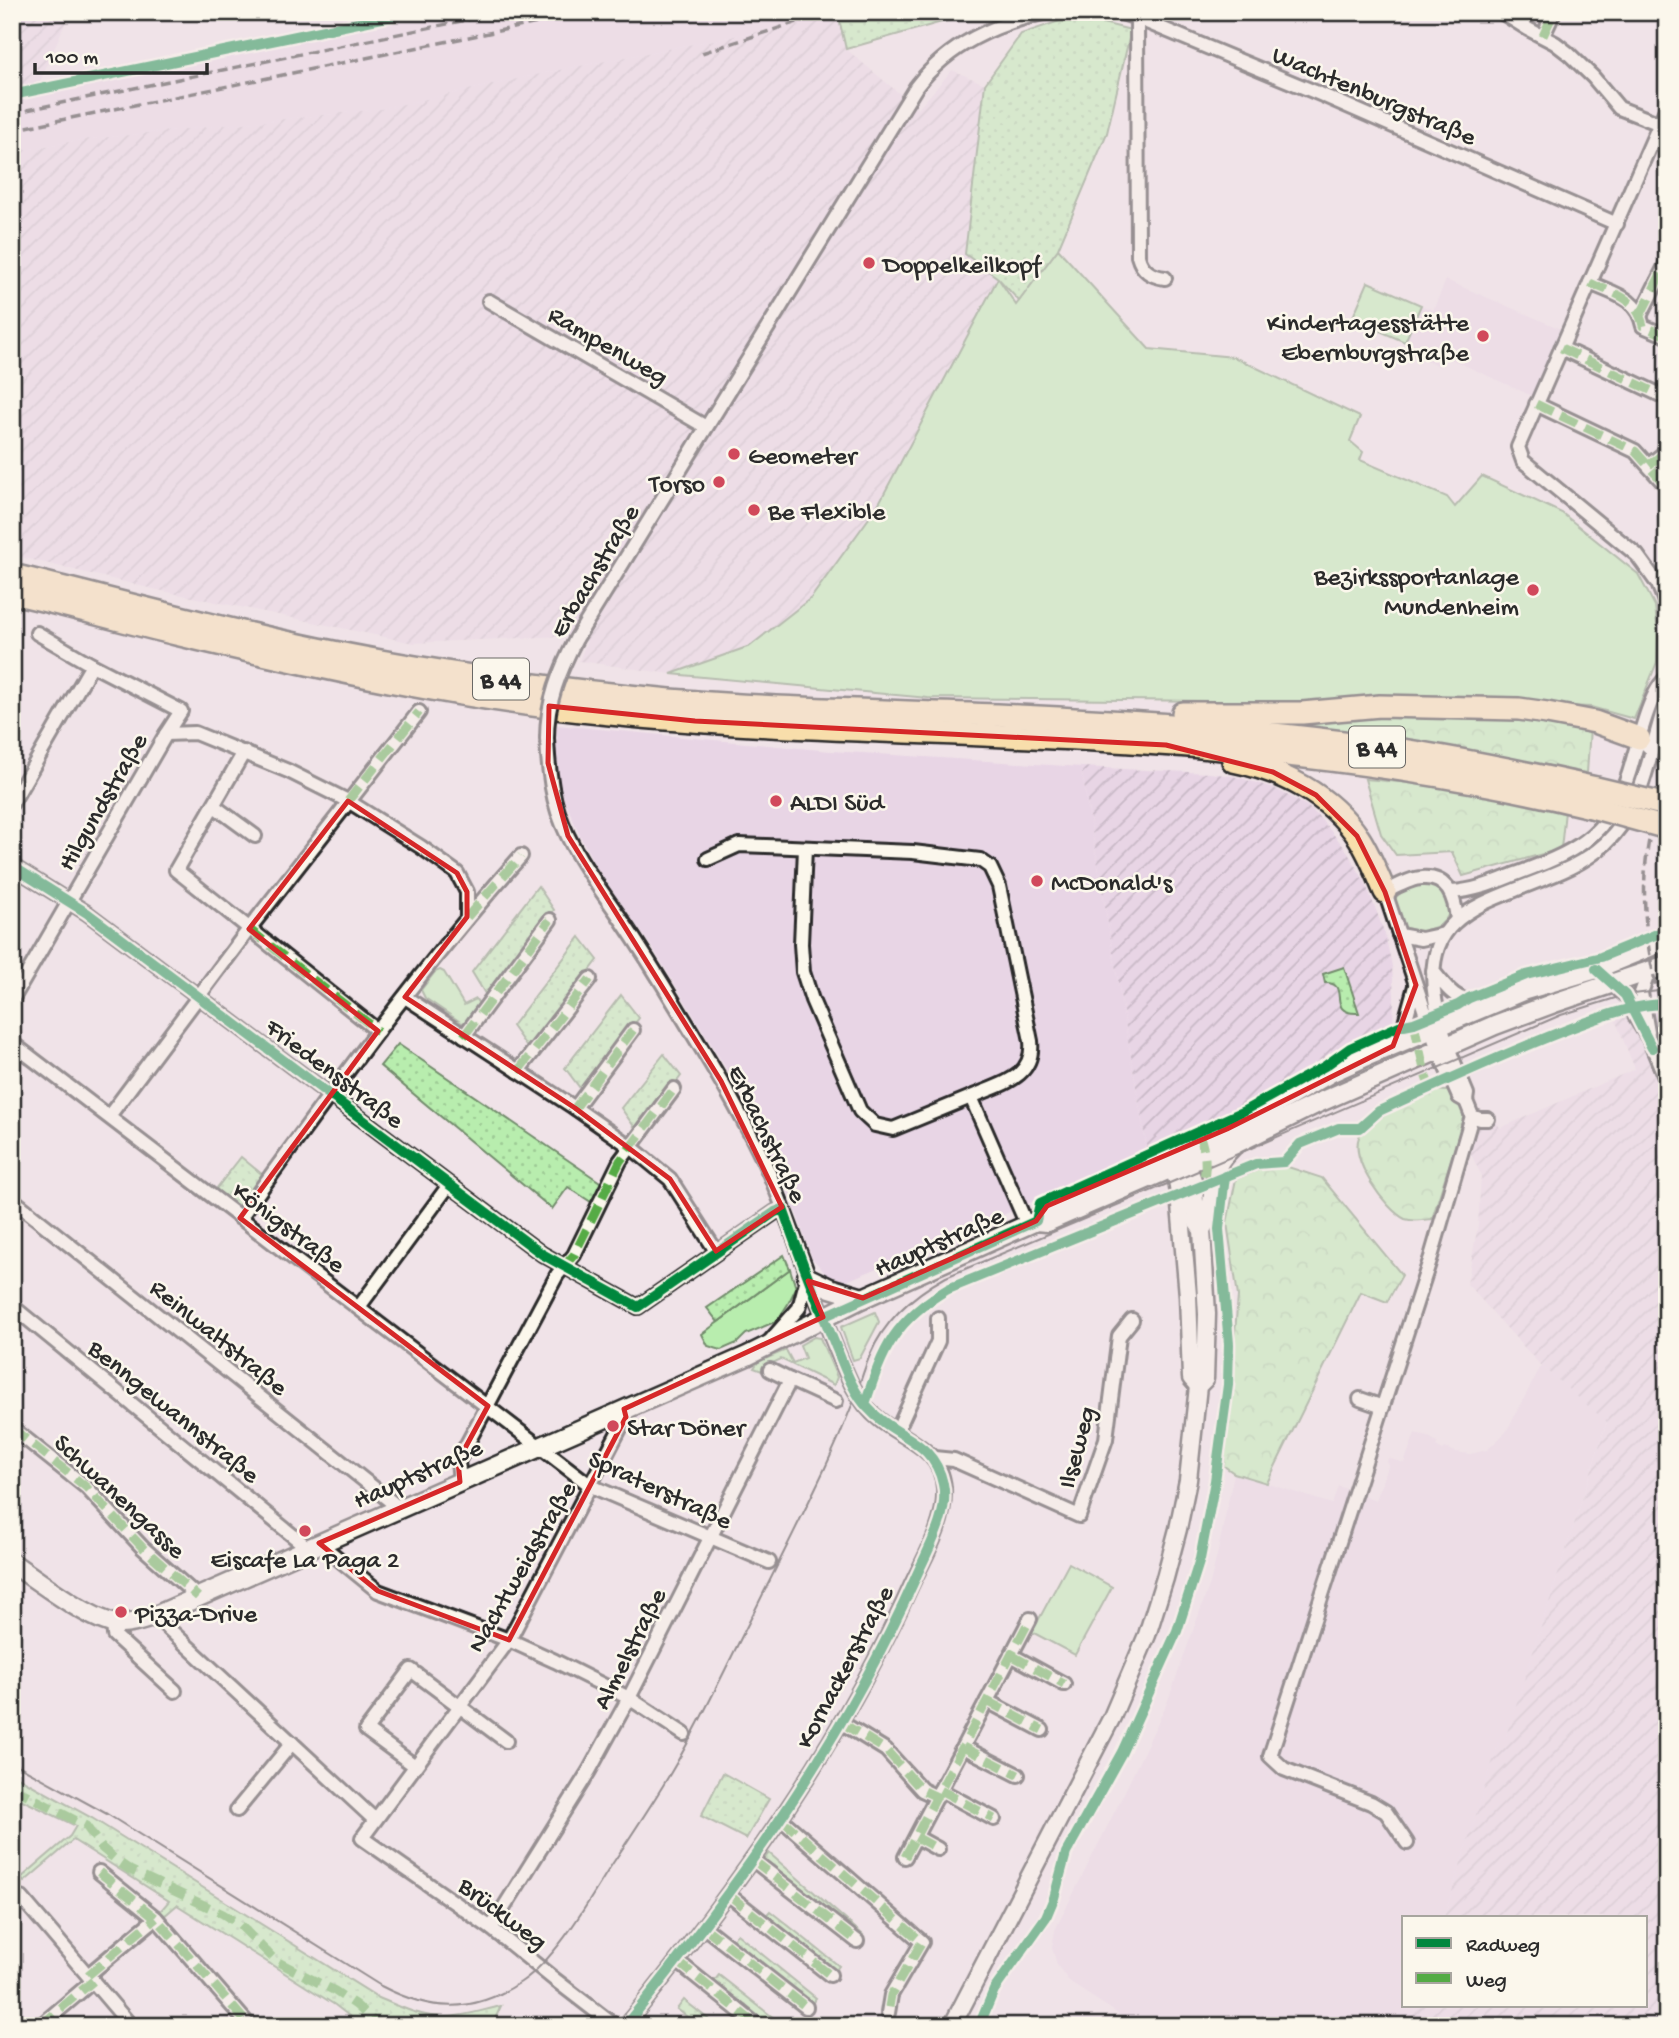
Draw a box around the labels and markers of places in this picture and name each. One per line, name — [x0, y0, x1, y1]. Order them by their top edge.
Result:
place label: Doppelkeilkopf — [881, 252, 1042, 283]
marker: Doppelkeilkopf — [861, 255, 877, 271]
place label: Kindertagesstätte Ebernburgstraße — [1267, 310, 1470, 371]
marker: Kindertagesstätte Ebernburgstraße — [1475, 328, 1491, 344]
place label: Geometer — [748, 443, 859, 474]
marker: Geometer — [726, 446, 742, 462]
place label: Torso — [647, 471, 705, 502]
marker: Torso — [711, 474, 727, 490]
place label: Be Flexible — [767, 499, 886, 530]
marker: Be Flexible — [746, 502, 762, 518]
place label: Bezirkssportanlage Mundenheim — [1313, 564, 1520, 625]
marker: Bezirkssportanlage Mundenheim — [1525, 582, 1541, 598]
place label: ALDI Süd — [790, 790, 885, 821]
marker: ALDI Süd — [768, 793, 784, 809]
place label: McDonald's — [1051, 870, 1174, 901]
marker: McDonald's — [1029, 873, 1045, 889]
place label: Star Döner — [627, 1415, 748, 1446]
marker: Star Döner — [605, 1418, 621, 1434]
marker: Eiscafe La Paga 2 — [297, 1523, 313, 1539]
place label: Eiscafe La Paga 2 — [210, 1547, 400, 1578]
place label: Pizza-Drive — [134, 1601, 258, 1632]
marker: Pizza-Drive — [113, 1604, 129, 1620]

